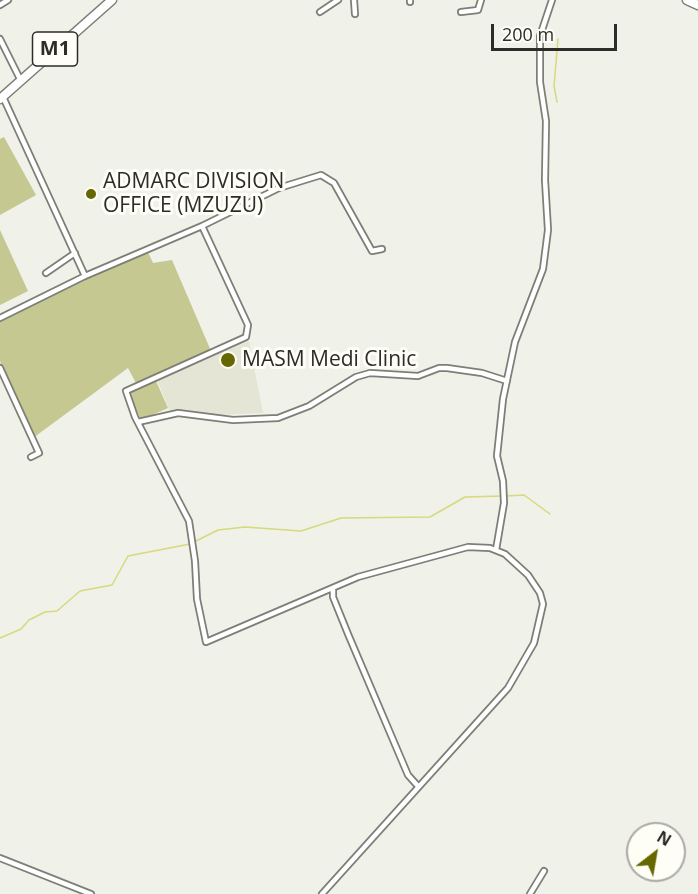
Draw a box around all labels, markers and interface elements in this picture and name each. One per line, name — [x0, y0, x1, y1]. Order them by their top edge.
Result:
scale bar — [494, 12, 620, 50]
text: 200 m — [502, 22, 554, 46]
road number: M1 — [32, 32, 78, 66]
place label: ADMARC DIVISION OFFICE (MZUZU) — [103, 169, 284, 219]
marker: ADMARC DIVISION OFFICE (MZUZU) — [84, 187, 98, 201]
place label: MASM Medi Clinic — [242, 347, 416, 373]
marker: MASM Medi Clinic — [219, 351, 237, 369]
north arrow — [626, 822, 686, 882]
text: N — [653, 826, 675, 851]

